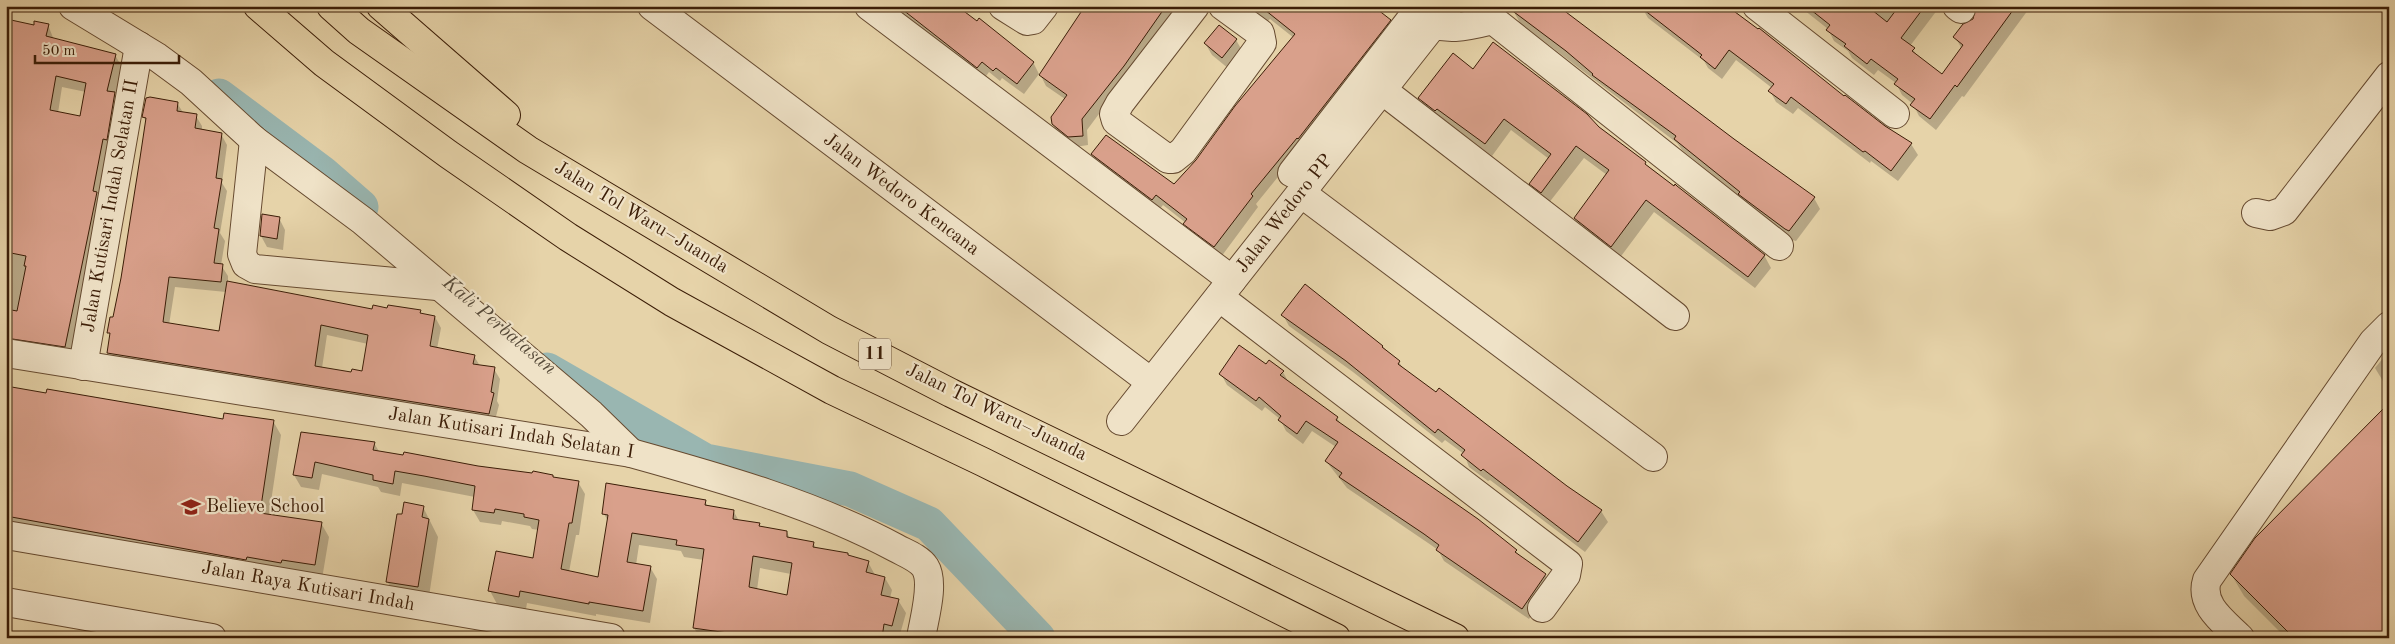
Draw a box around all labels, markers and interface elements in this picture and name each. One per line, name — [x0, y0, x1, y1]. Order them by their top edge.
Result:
scale bar — [35, 32, 179, 64]
text: 50 m — [42, 44, 76, 59]
street label: Jalan Kutisari Indah Selatan II — [79, 78, 143, 334]
street label: Jalan Wedoro Kencana — [820, 130, 983, 260]
street label: Jalan Wedoro PP — [1233, 151, 1337, 277]
street label: Jalan Tol Waru–Juanda — [551, 159, 732, 278]
water label: Kali Perbatasan — [437, 272, 560, 379]
road number: 11 — [859, 338, 891, 369]
street label: Jalan Tol Waru–Juanda — [902, 361, 1090, 465]
street label: Jalan Kutisari Indah Selatan I — [387, 405, 635, 463]
school or university icon: Believe School — [180, 496, 202, 518]
place label: Believe School — [206, 498, 324, 517]
street label: Jalan Raya Kutisari Indah — [200, 559, 416, 615]

